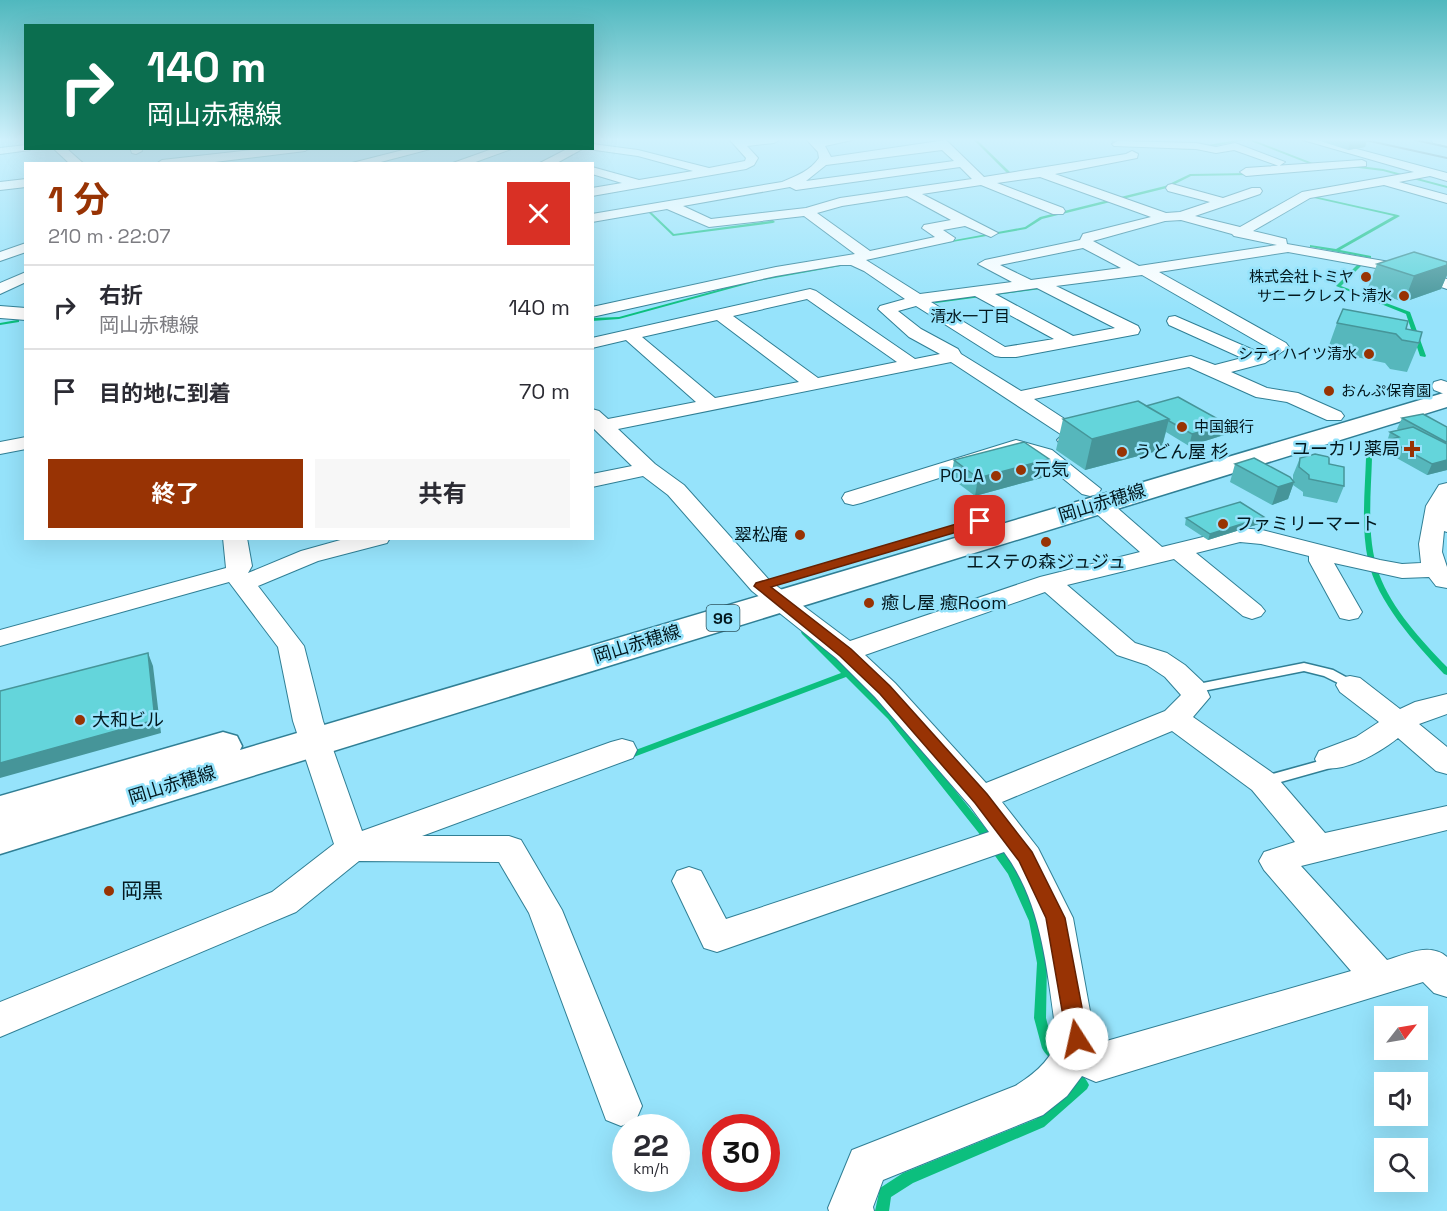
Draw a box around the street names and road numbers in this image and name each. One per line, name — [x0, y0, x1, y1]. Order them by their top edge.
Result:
street label: 岡山赤穂線 — [1055, 478, 1148, 527]
road number: 96 — [706, 605, 740, 631]
street label: 岡山赤穂線 — [590, 619, 683, 668]
street label: 岡山赤穂線 — [125, 760, 218, 809]

